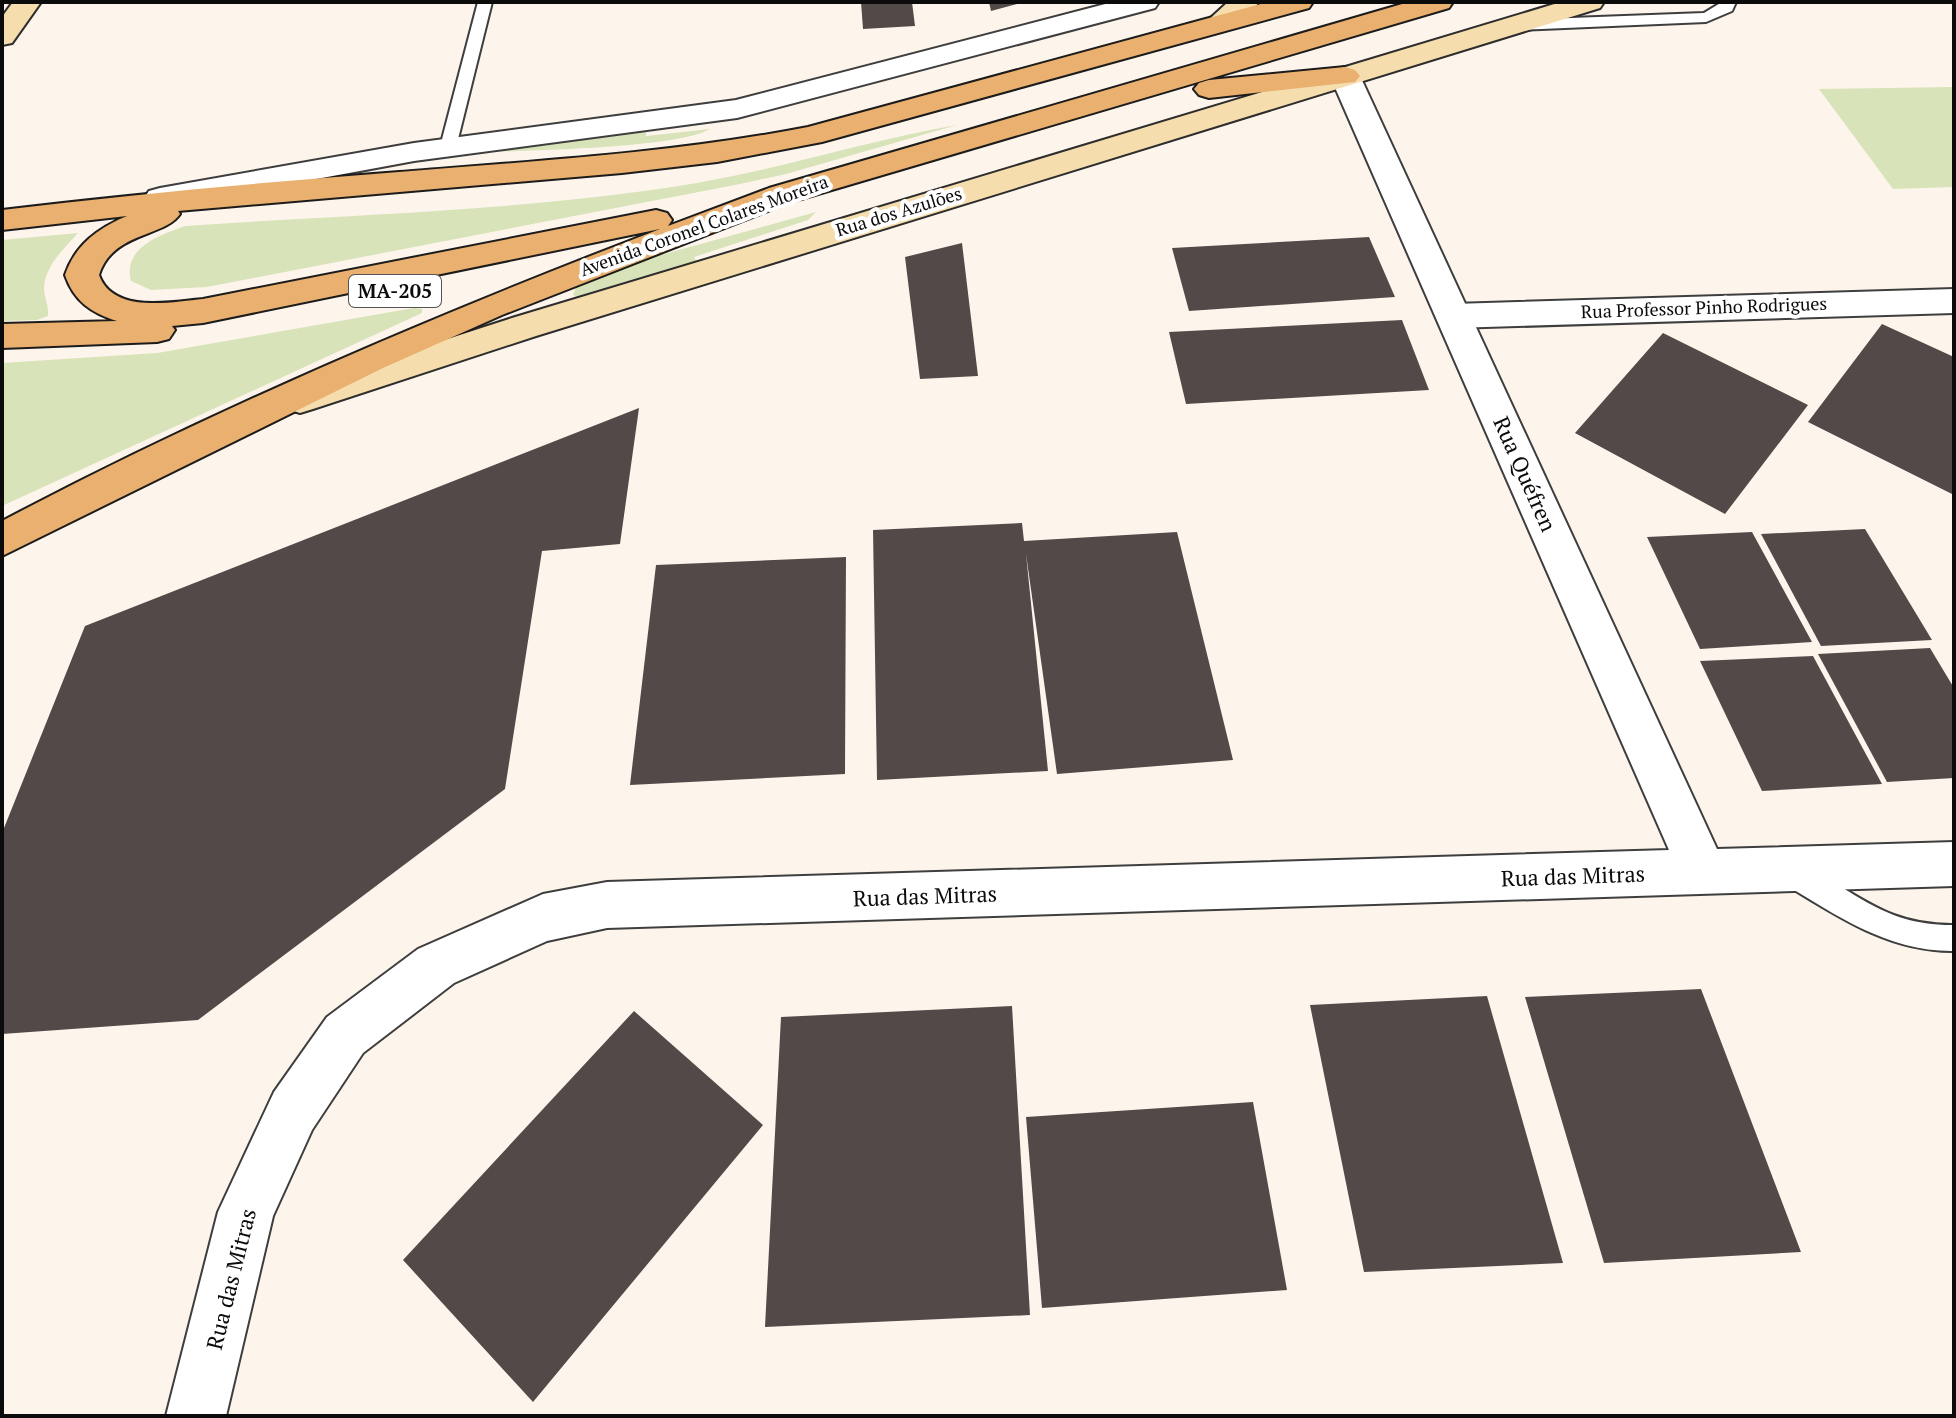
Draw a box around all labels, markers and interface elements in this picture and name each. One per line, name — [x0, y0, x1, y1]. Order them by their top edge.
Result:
street label: Avenida Coronel Colares Moreira — [576, 169, 831, 281]
street label: Rua dos Azulões — [833, 180, 965, 242]
road number: MA-205 — [349, 275, 441, 307]
street label: Rua Professor Pinho Rodrigues — [1580, 291, 1827, 323]
street label: Rua Quéfren — [1487, 412, 1564, 536]
street label: Rua das Mitras — [1500, 858, 1646, 893]
street label: Rua das Mitras — [852, 878, 998, 913]
street label: Rua das Mitras — [199, 1205, 262, 1352]

